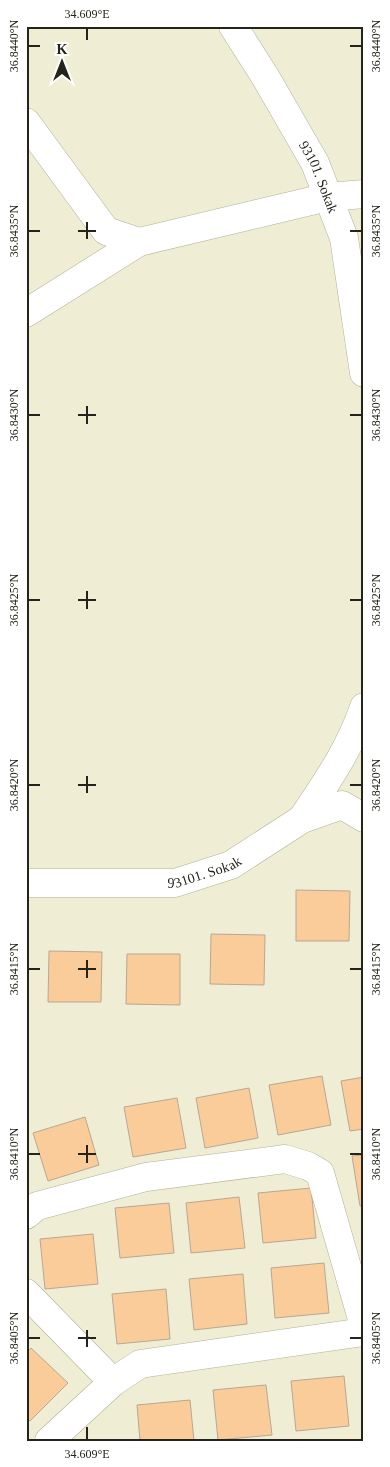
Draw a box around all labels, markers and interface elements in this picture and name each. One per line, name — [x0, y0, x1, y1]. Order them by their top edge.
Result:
text: 34.609°E — [64, 7, 110, 21]
text: 36.8440°N — [7, 19, 21, 72]
text: 36.8440°N — [369, 19, 383, 72]
north arrow — [38, 38, 88, 88]
text: K — [57, 42, 68, 57]
street label: 93101. Sokak — [296, 138, 341, 215]
text: 36.8435°N — [7, 204, 21, 257]
text: 36.8435°N — [369, 204, 383, 257]
text: 36.8430°N — [7, 388, 21, 441]
text: 36.8430°N — [369, 388, 383, 441]
text: 36.8425°N — [7, 573, 21, 626]
text: 36.8425°N — [369, 573, 383, 626]
text: 36.8420°N — [7, 758, 21, 811]
text: 36.8420°N — [369, 758, 383, 811]
street label: 93101. Sokak — [167, 853, 244, 891]
text: 36.8415°N — [7, 942, 21, 995]
text: 36.8415°N — [369, 942, 383, 995]
text: 36.8410°N — [7, 1127, 21, 1180]
text: 36.8410°N — [369, 1127, 383, 1180]
text: 36.8405°N — [7, 1311, 21, 1364]
text: 36.8405°N — [369, 1311, 383, 1364]
text: 34.609°E — [64, 1447, 110, 1461]

